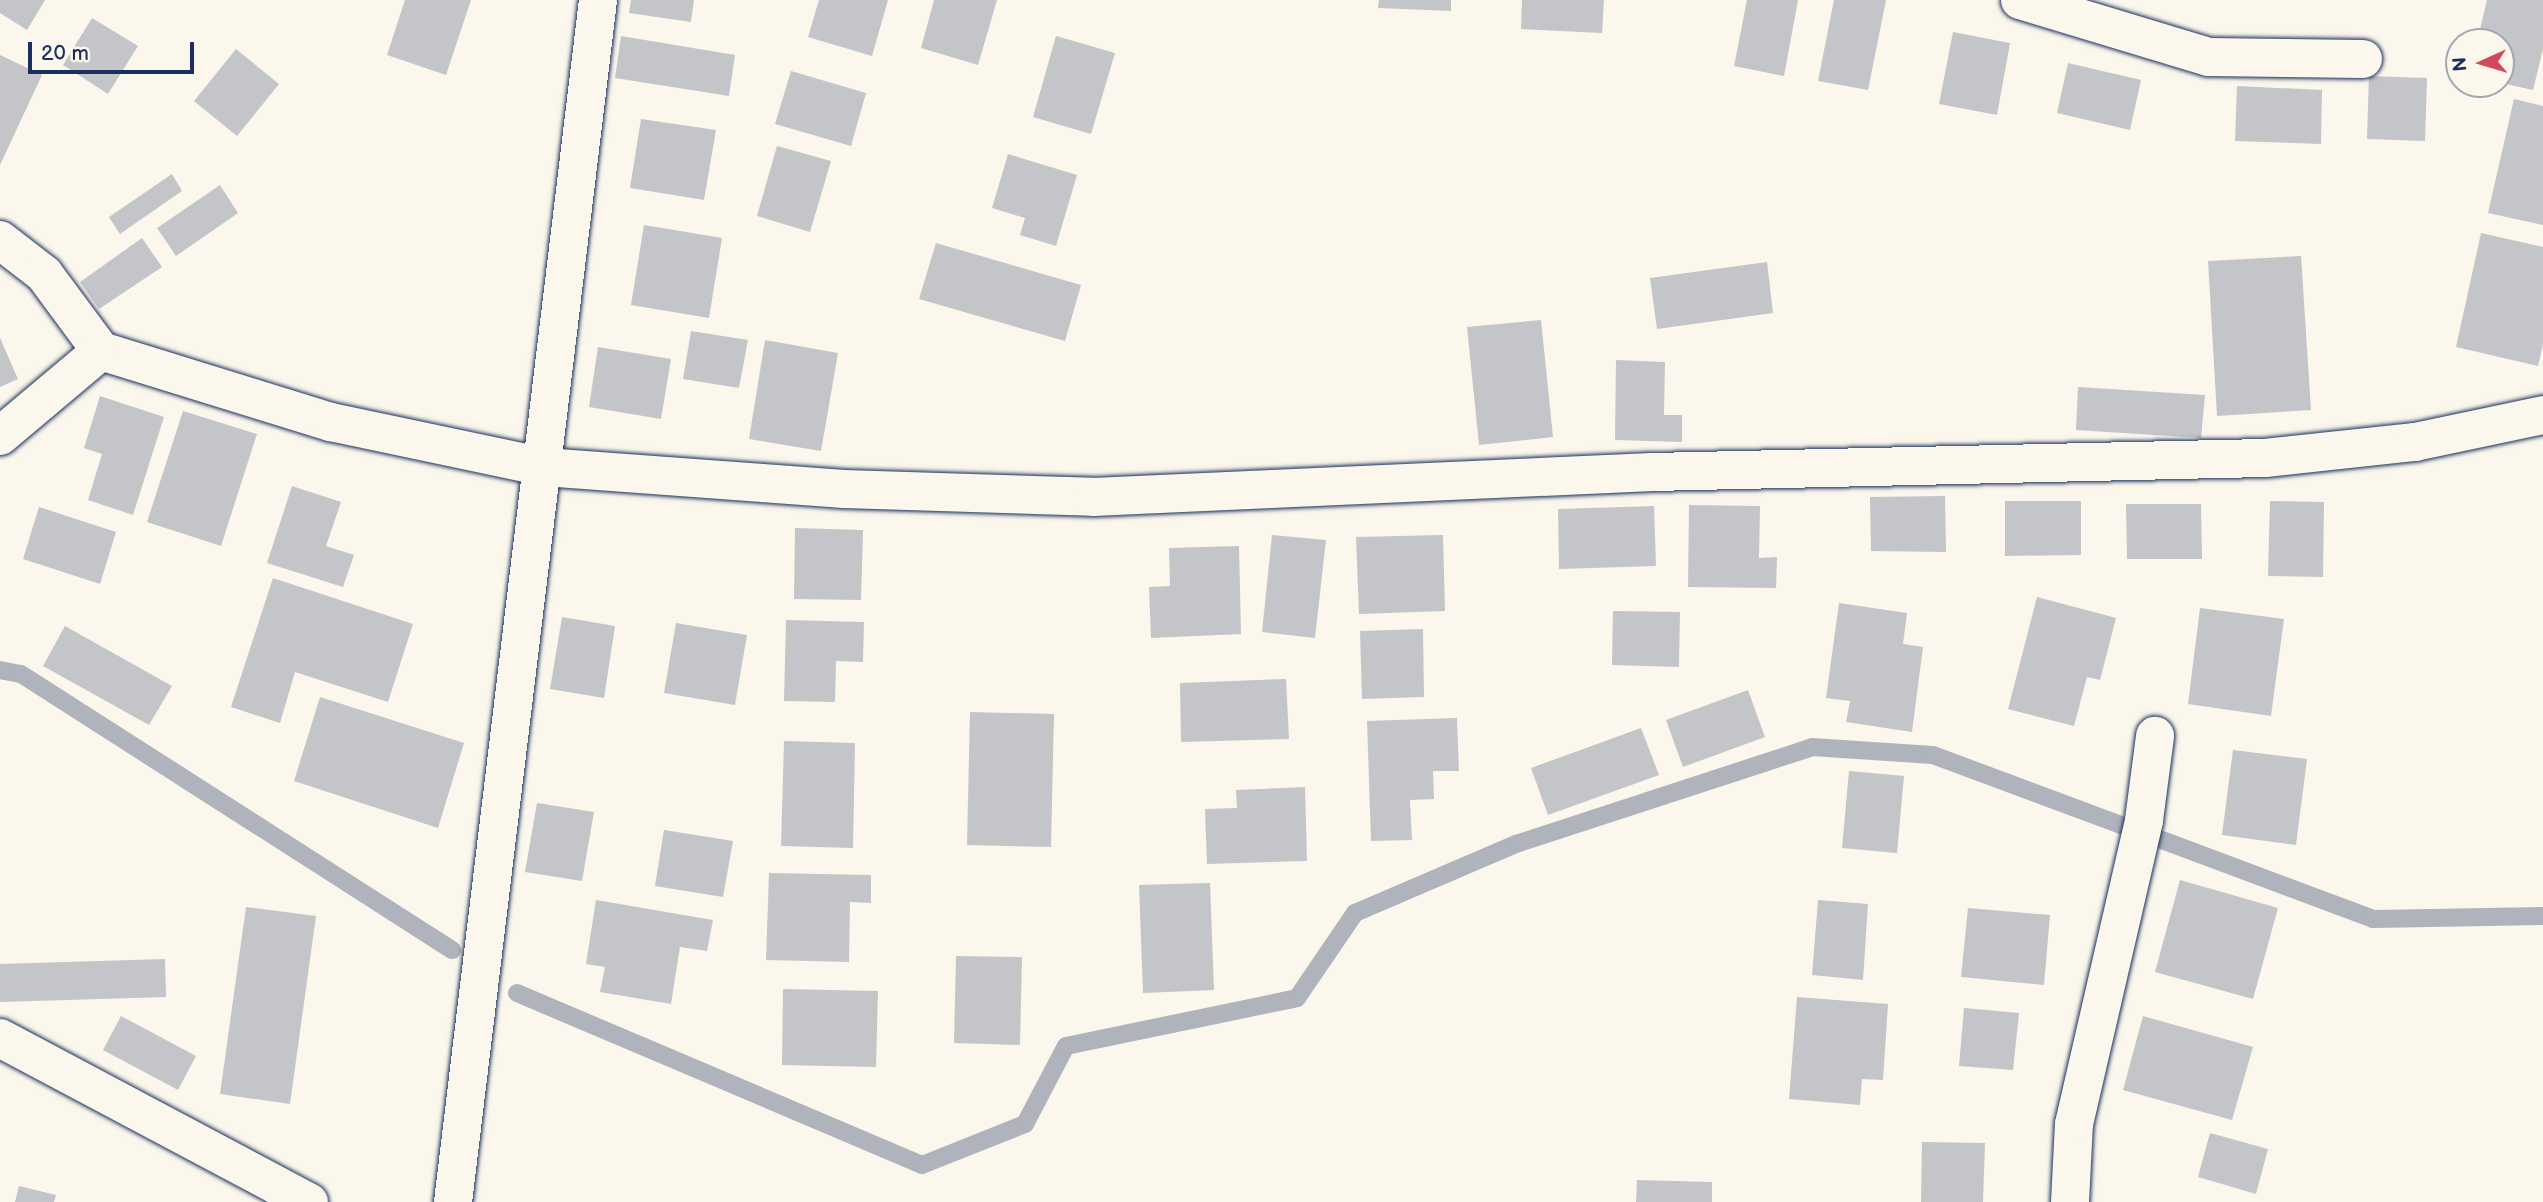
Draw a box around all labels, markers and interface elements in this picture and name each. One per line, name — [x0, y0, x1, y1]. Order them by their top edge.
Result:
scale bar — [32, 28, 198, 72]
north arrow — [2445, 28, 2515, 98]
text: 20 m — [41, 41, 89, 66]
text: N — [2449, 56, 2473, 72]

